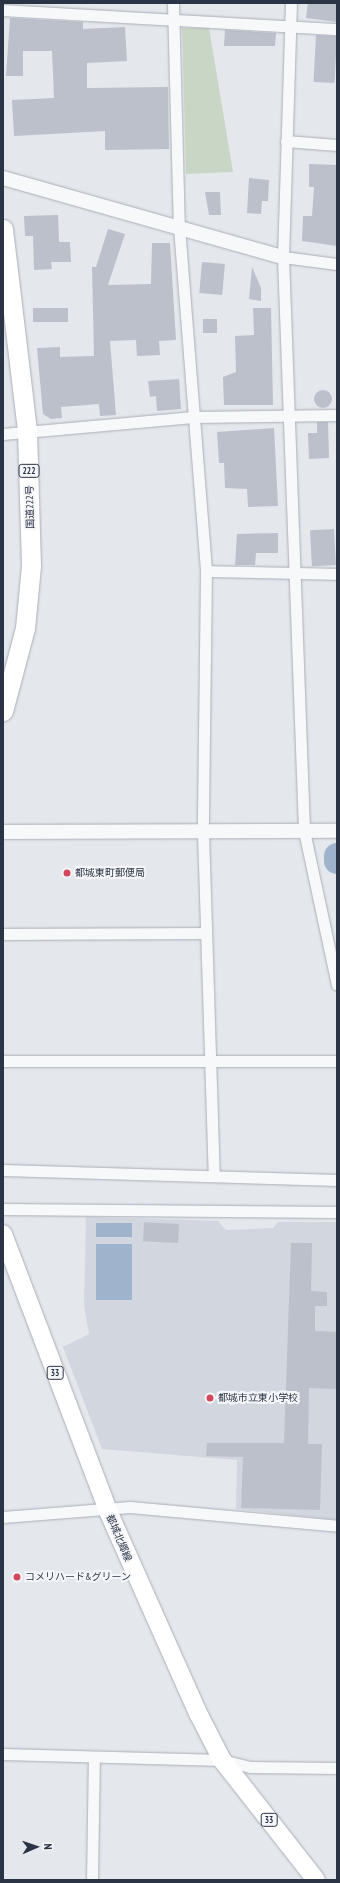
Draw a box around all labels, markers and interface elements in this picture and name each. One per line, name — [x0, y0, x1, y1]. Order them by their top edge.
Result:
road number: 222 — [18, 464, 40, 478]
street label: 国道222号 — [24, 485, 36, 529]
place label: 都城東町郵便局 — [75, 867, 145, 879]
marker: 都城東町郵便局 — [62, 868, 72, 878]
road number: 33 — [46, 1366, 64, 1380]
place label: 都城市立東小学校 — [218, 1392, 298, 1404]
marker: 都城市立東小学校 — [205, 1393, 215, 1403]
street label: 都城北郷線 — [104, 1513, 134, 1563]
place label: コメリハード&グリーン — [25, 1571, 132, 1583]
marker: コメリハード&グリーン — [12, 1572, 22, 1582]
road number: 33 — [260, 1813, 278, 1827]
north arrow — [16, 1827, 56, 1867]
text: N — [41, 1843, 55, 1850]

